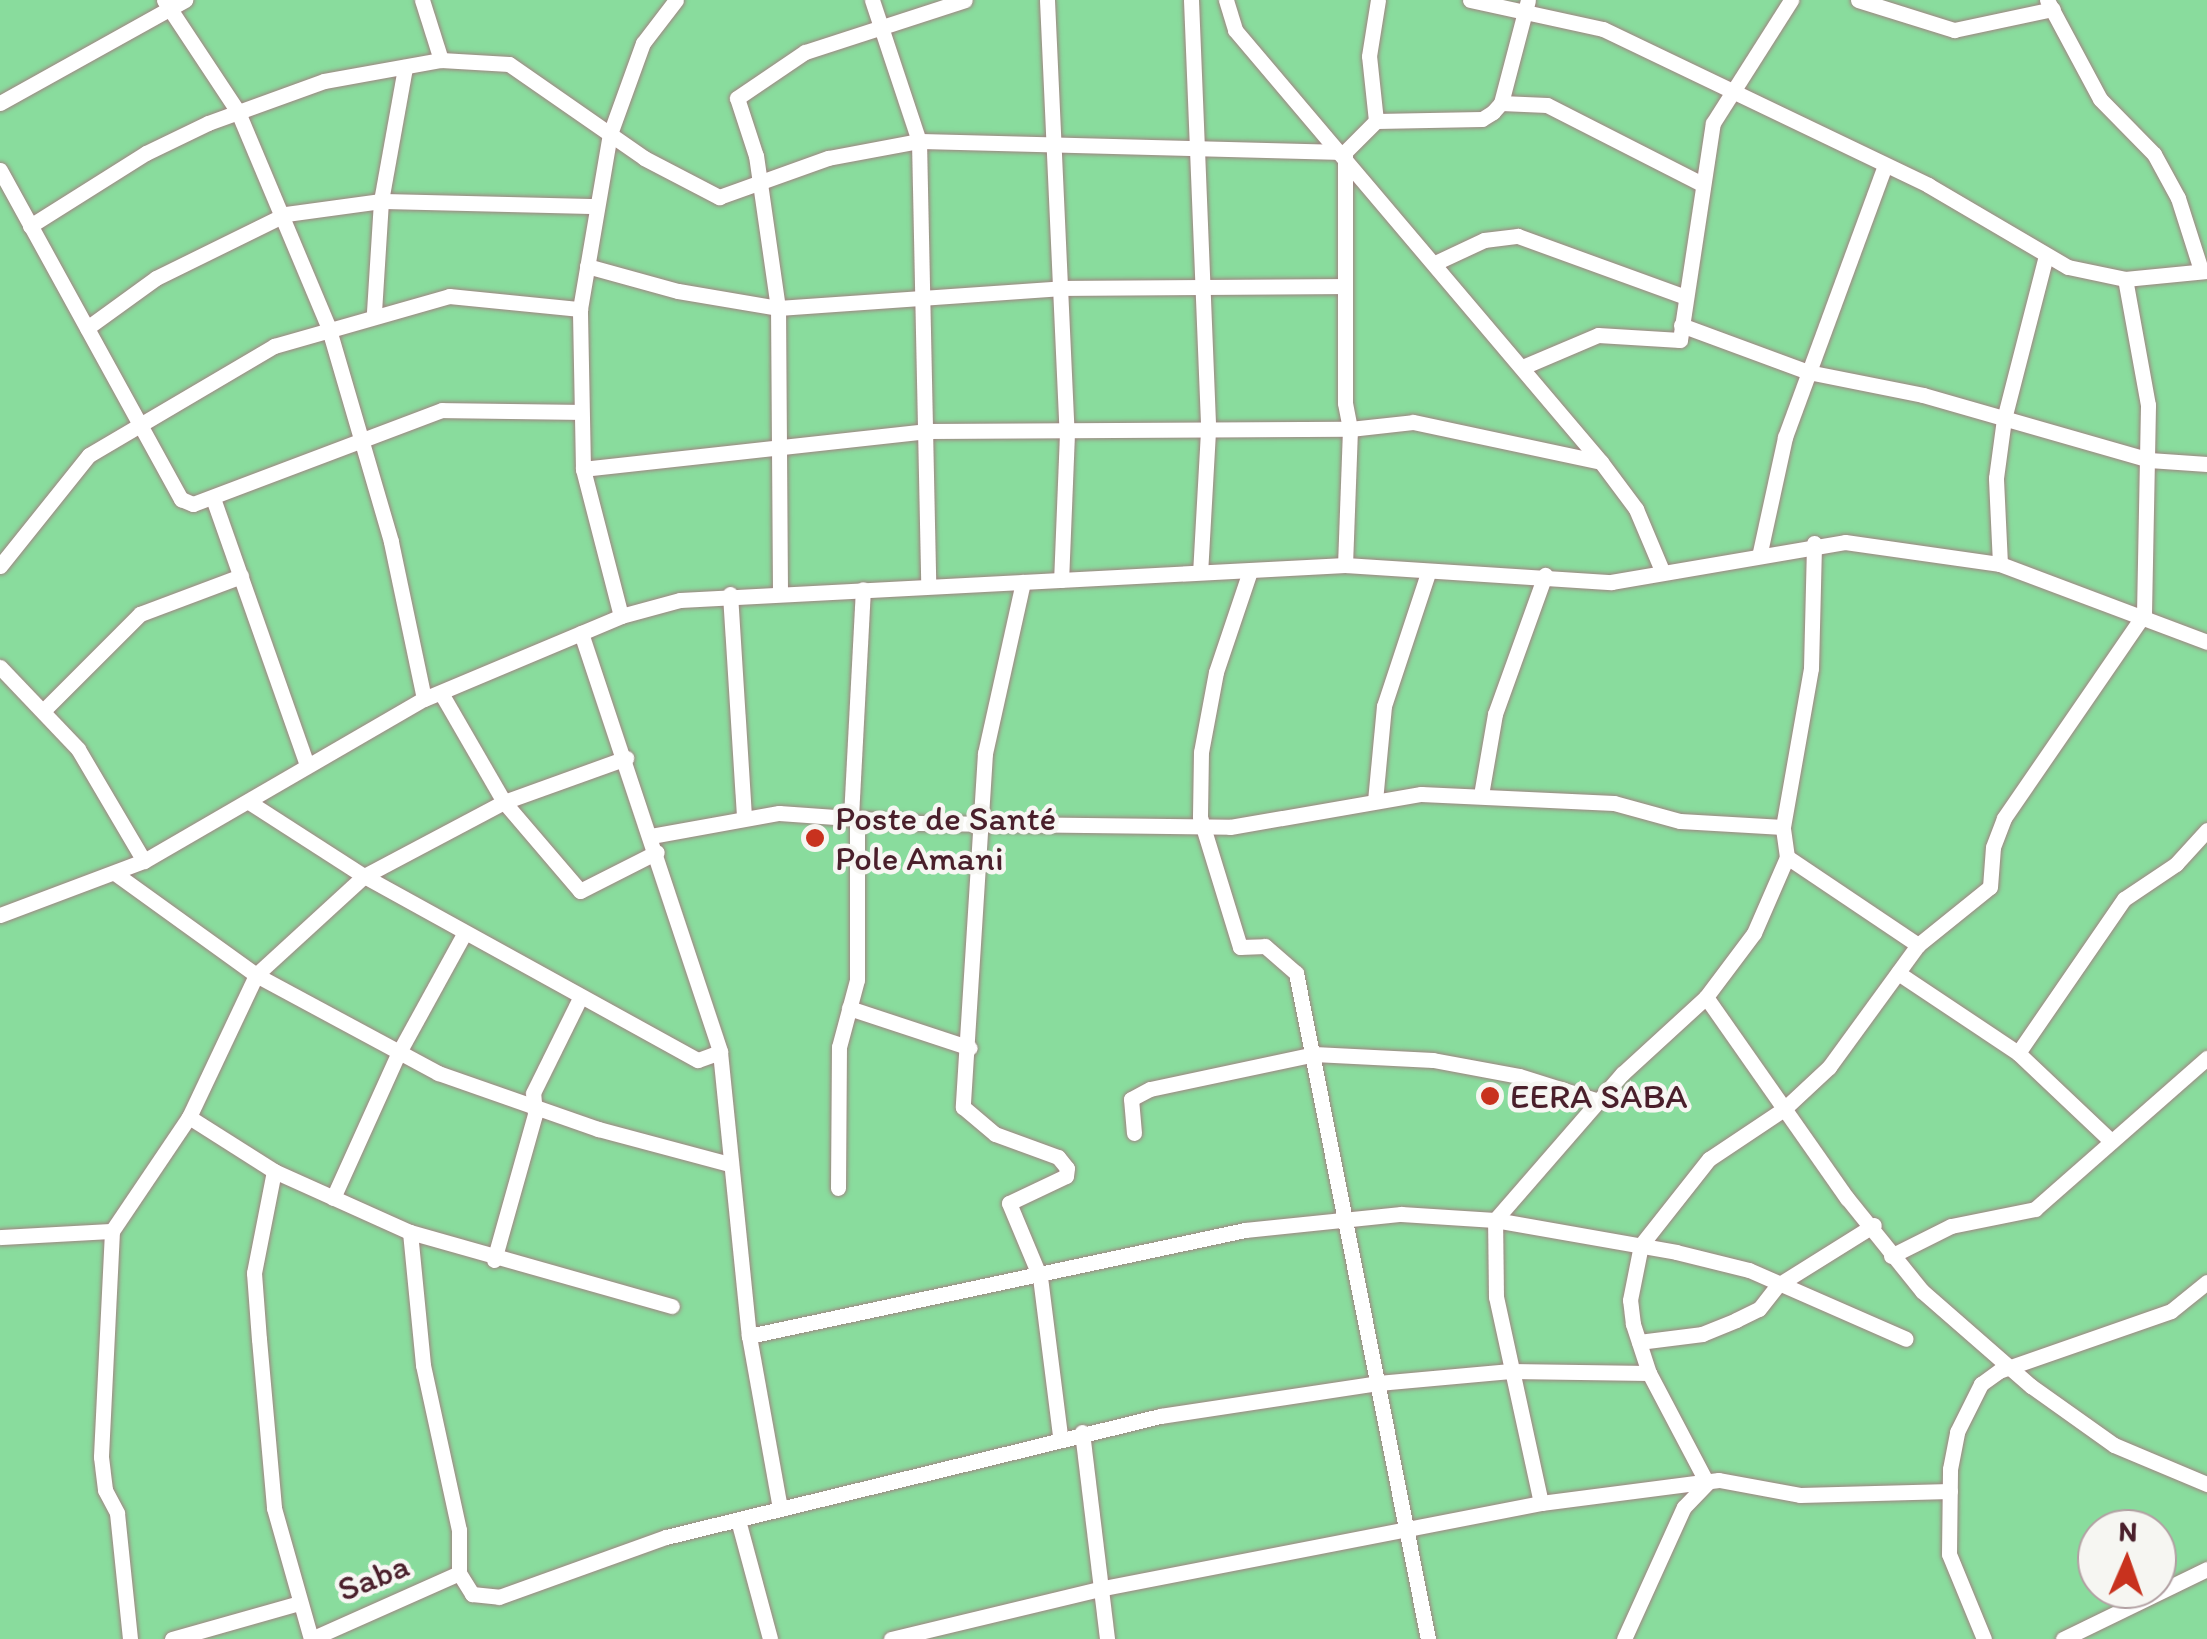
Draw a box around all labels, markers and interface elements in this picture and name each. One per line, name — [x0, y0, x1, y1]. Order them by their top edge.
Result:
place label: Poste de Santé Pole Amani — [835, 797, 1056, 879]
marker: Poste de Santé Pole Amani — [804, 827, 826, 849]
place label: EERA SABA — [1510, 1075, 1687, 1117]
marker: EERA SABA — [1479, 1085, 1501, 1107]
north arrow — [2077, 1509, 2177, 1609]
text: N — [2118, 1514, 2138, 1548]
street label: Saba — [331, 1544, 415, 1610]

